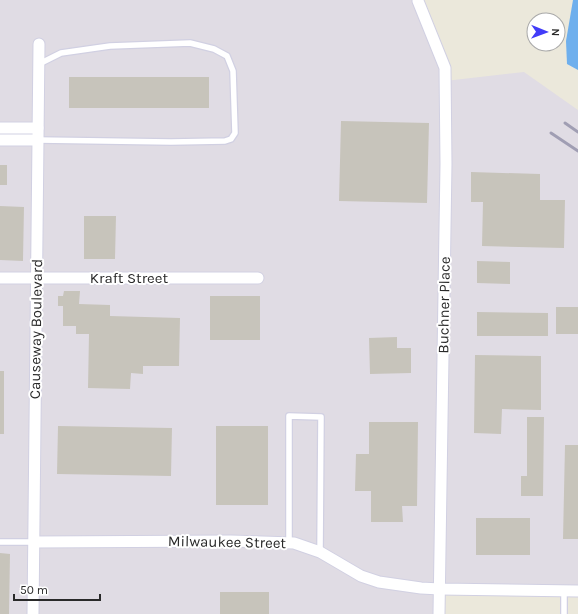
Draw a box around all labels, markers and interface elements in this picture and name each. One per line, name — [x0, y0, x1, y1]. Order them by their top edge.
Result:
north arrow — [526, 12, 566, 52]
text: N — [549, 28, 562, 36]
street label: Buchner Place — [434, 256, 454, 354]
street label: Causeway Boulevard — [26, 259, 46, 399]
street label: Kraft Street — [90, 269, 169, 287]
street label: Milwaukee Street — [168, 532, 287, 552]
scale bar — [14, 576, 100, 602]
text: 50 m — [20, 583, 48, 597]

